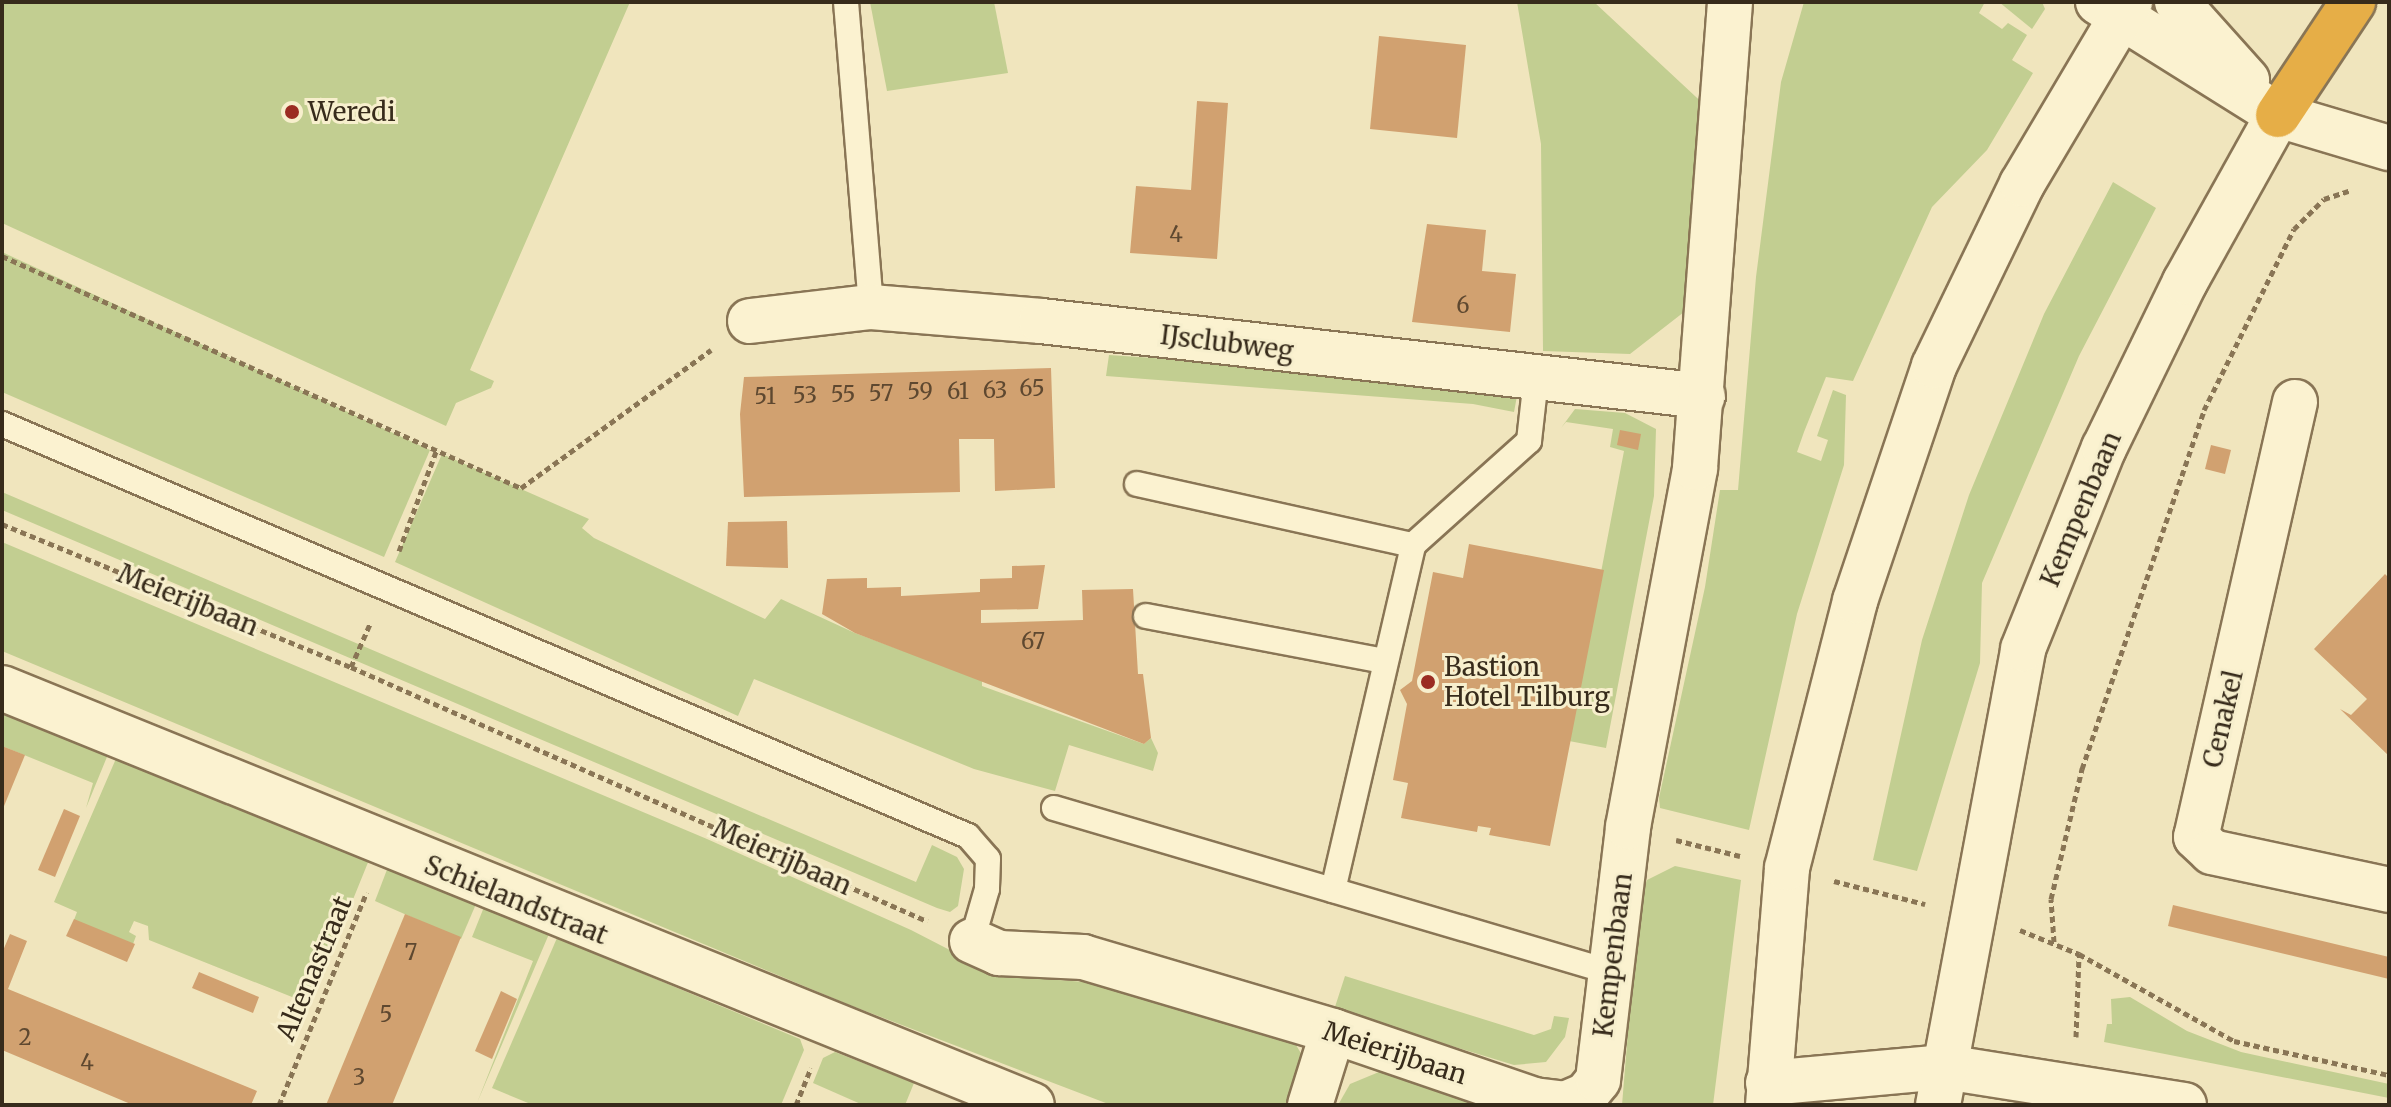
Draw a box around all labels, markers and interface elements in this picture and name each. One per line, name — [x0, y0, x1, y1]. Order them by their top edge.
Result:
place label: Weredi — [308, 96, 396, 128]
marker: Weredi — [283, 103, 301, 121]
house number: 4 — [1169, 222, 1183, 248]
house number: 6 — [1456, 293, 1470, 319]
street label: IJsclubweg — [1158, 319, 1296, 367]
house number: 65 — [1019, 376, 1045, 402]
house number: 63 — [983, 378, 1007, 404]
house number: 59 — [907, 379, 933, 405]
house number: 61 — [947, 379, 969, 405]
house number: 57 — [869, 381, 893, 407]
house number: 55 — [831, 382, 855, 408]
house number: 53 — [793, 383, 817, 409]
house number: 51 — [754, 384, 776, 410]
street label: Kempenbaan — [2034, 427, 2128, 591]
street label: Meierijbaan — [113, 558, 263, 642]
house number: 67 — [1021, 629, 1045, 655]
place label: Bastion Hotel Tilburg — [1444, 651, 1610, 712]
street label: Cenakel — [2197, 667, 2249, 771]
marker: Bastion Hotel Tilburg — [1419, 673, 1437, 691]
street label: Meierijbaan — [707, 812, 857, 902]
street label: Schielandstraat — [420, 849, 612, 951]
street label: Kempenbaan — [1587, 871, 1639, 1039]
street label: Altenastraat — [270, 891, 358, 1045]
house number: 7 — [405, 940, 417, 966]
house number: 5 — [380, 1002, 392, 1028]
street label: Meierijbaan — [1319, 1015, 1471, 1091]
house number: 2 — [18, 1025, 32, 1051]
house number: 4 — [80, 1050, 94, 1076]
house number: 3 — [353, 1065, 365, 1091]

